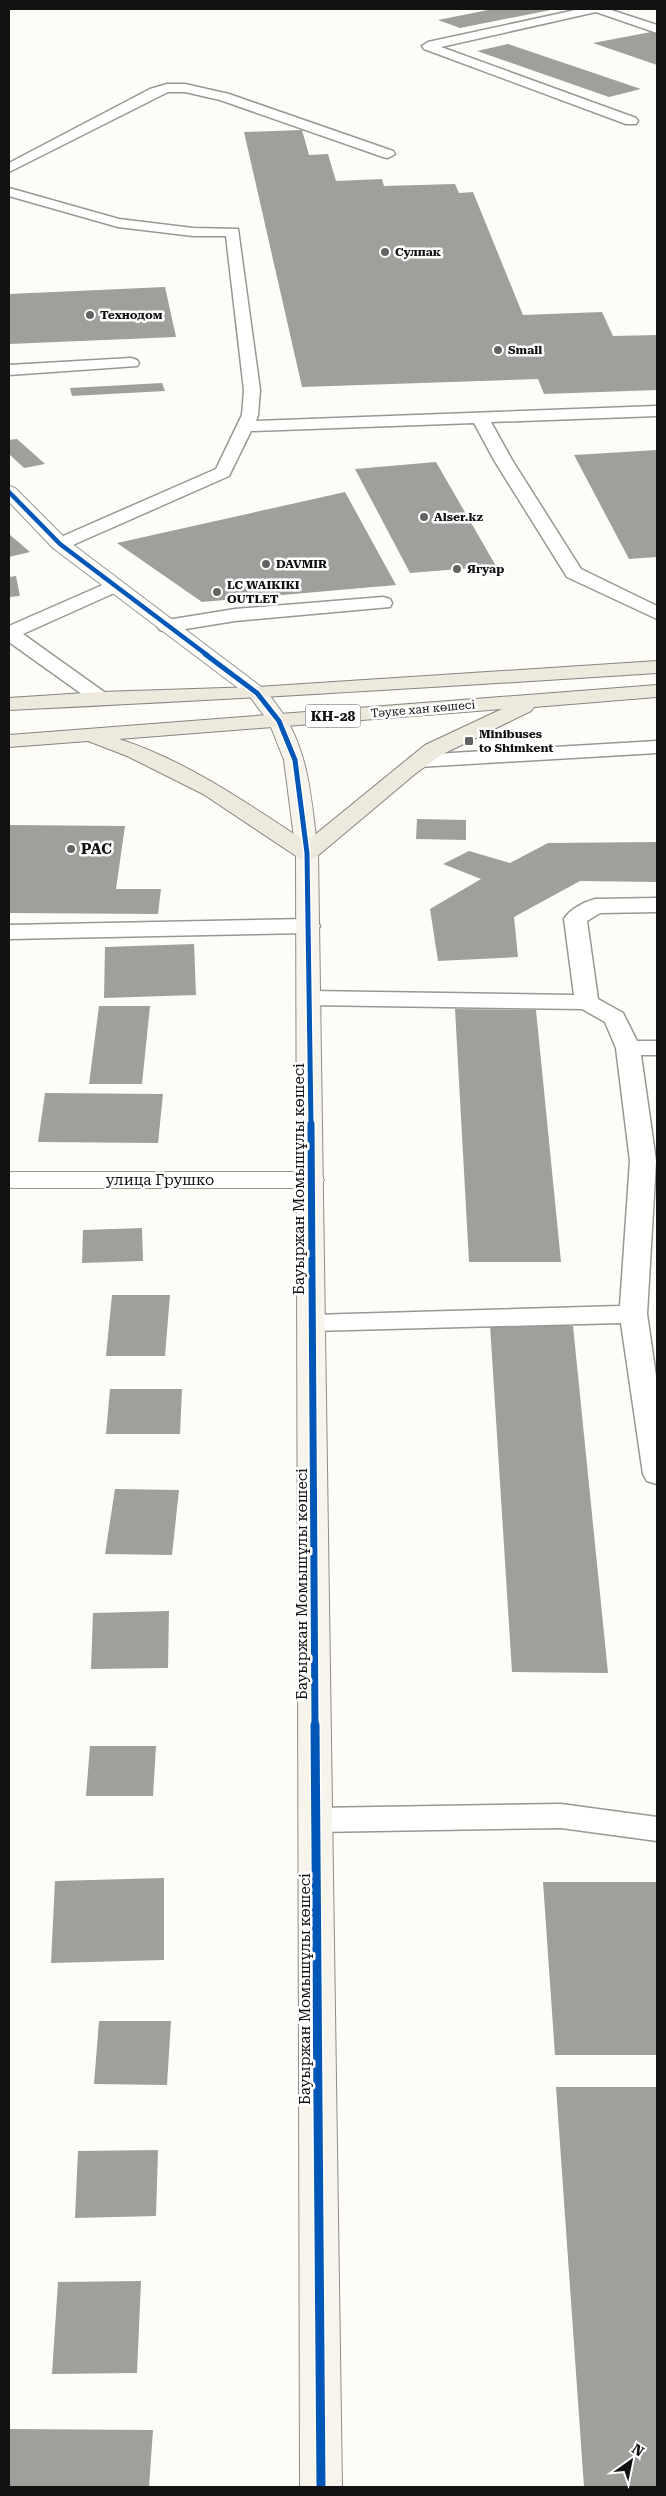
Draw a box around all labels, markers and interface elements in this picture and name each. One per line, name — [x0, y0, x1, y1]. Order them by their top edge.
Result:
place label: Сулпак — [395, 245, 442, 259]
marker: Сулпак — [379, 246, 391, 258]
place label: Технодом — [100, 308, 163, 322]
marker: Технодом — [84, 309, 96, 321]
place label: Small — [508, 343, 542, 357]
marker: Small — [492, 344, 504, 356]
place label: Alser.kz — [434, 510, 483, 524]
marker: Alser.kz — [418, 511, 430, 523]
place label: DAVMIR — [276, 557, 327, 571]
marker: DAVMIR — [260, 558, 272, 570]
place label: Ягуар — [467, 562, 504, 576]
marker: Ягуар — [451, 563, 463, 575]
place label: LC WAIKIKI OUTLET — [227, 578, 300, 606]
marker: LC WAIKIKI OUTLET — [211, 586, 223, 598]
street label: Тәуке хан көшесі — [370, 697, 476, 721]
road number: КН-28 — [306, 704, 360, 728]
place label: Minibuses to Shimkent — [479, 727, 553, 755]
marker: Minibuses to Shimkent — [463, 735, 475, 747]
place label: РАС — [81, 840, 112, 858]
marker: РАС — [65, 843, 77, 855]
street label: Бауыржан Момышұлы көшесі — [290, 1063, 308, 1295]
street label: улица Грушко — [106, 1171, 214, 1189]
street label: Бауыржан Момышұлы көшесі — [293, 1468, 311, 1700]
street label: Бауыржан Момышұлы көшесі — [296, 1873, 314, 2105]
north arrow — [606, 2436, 656, 2486]
text: N — [629, 2440, 647, 2460]

